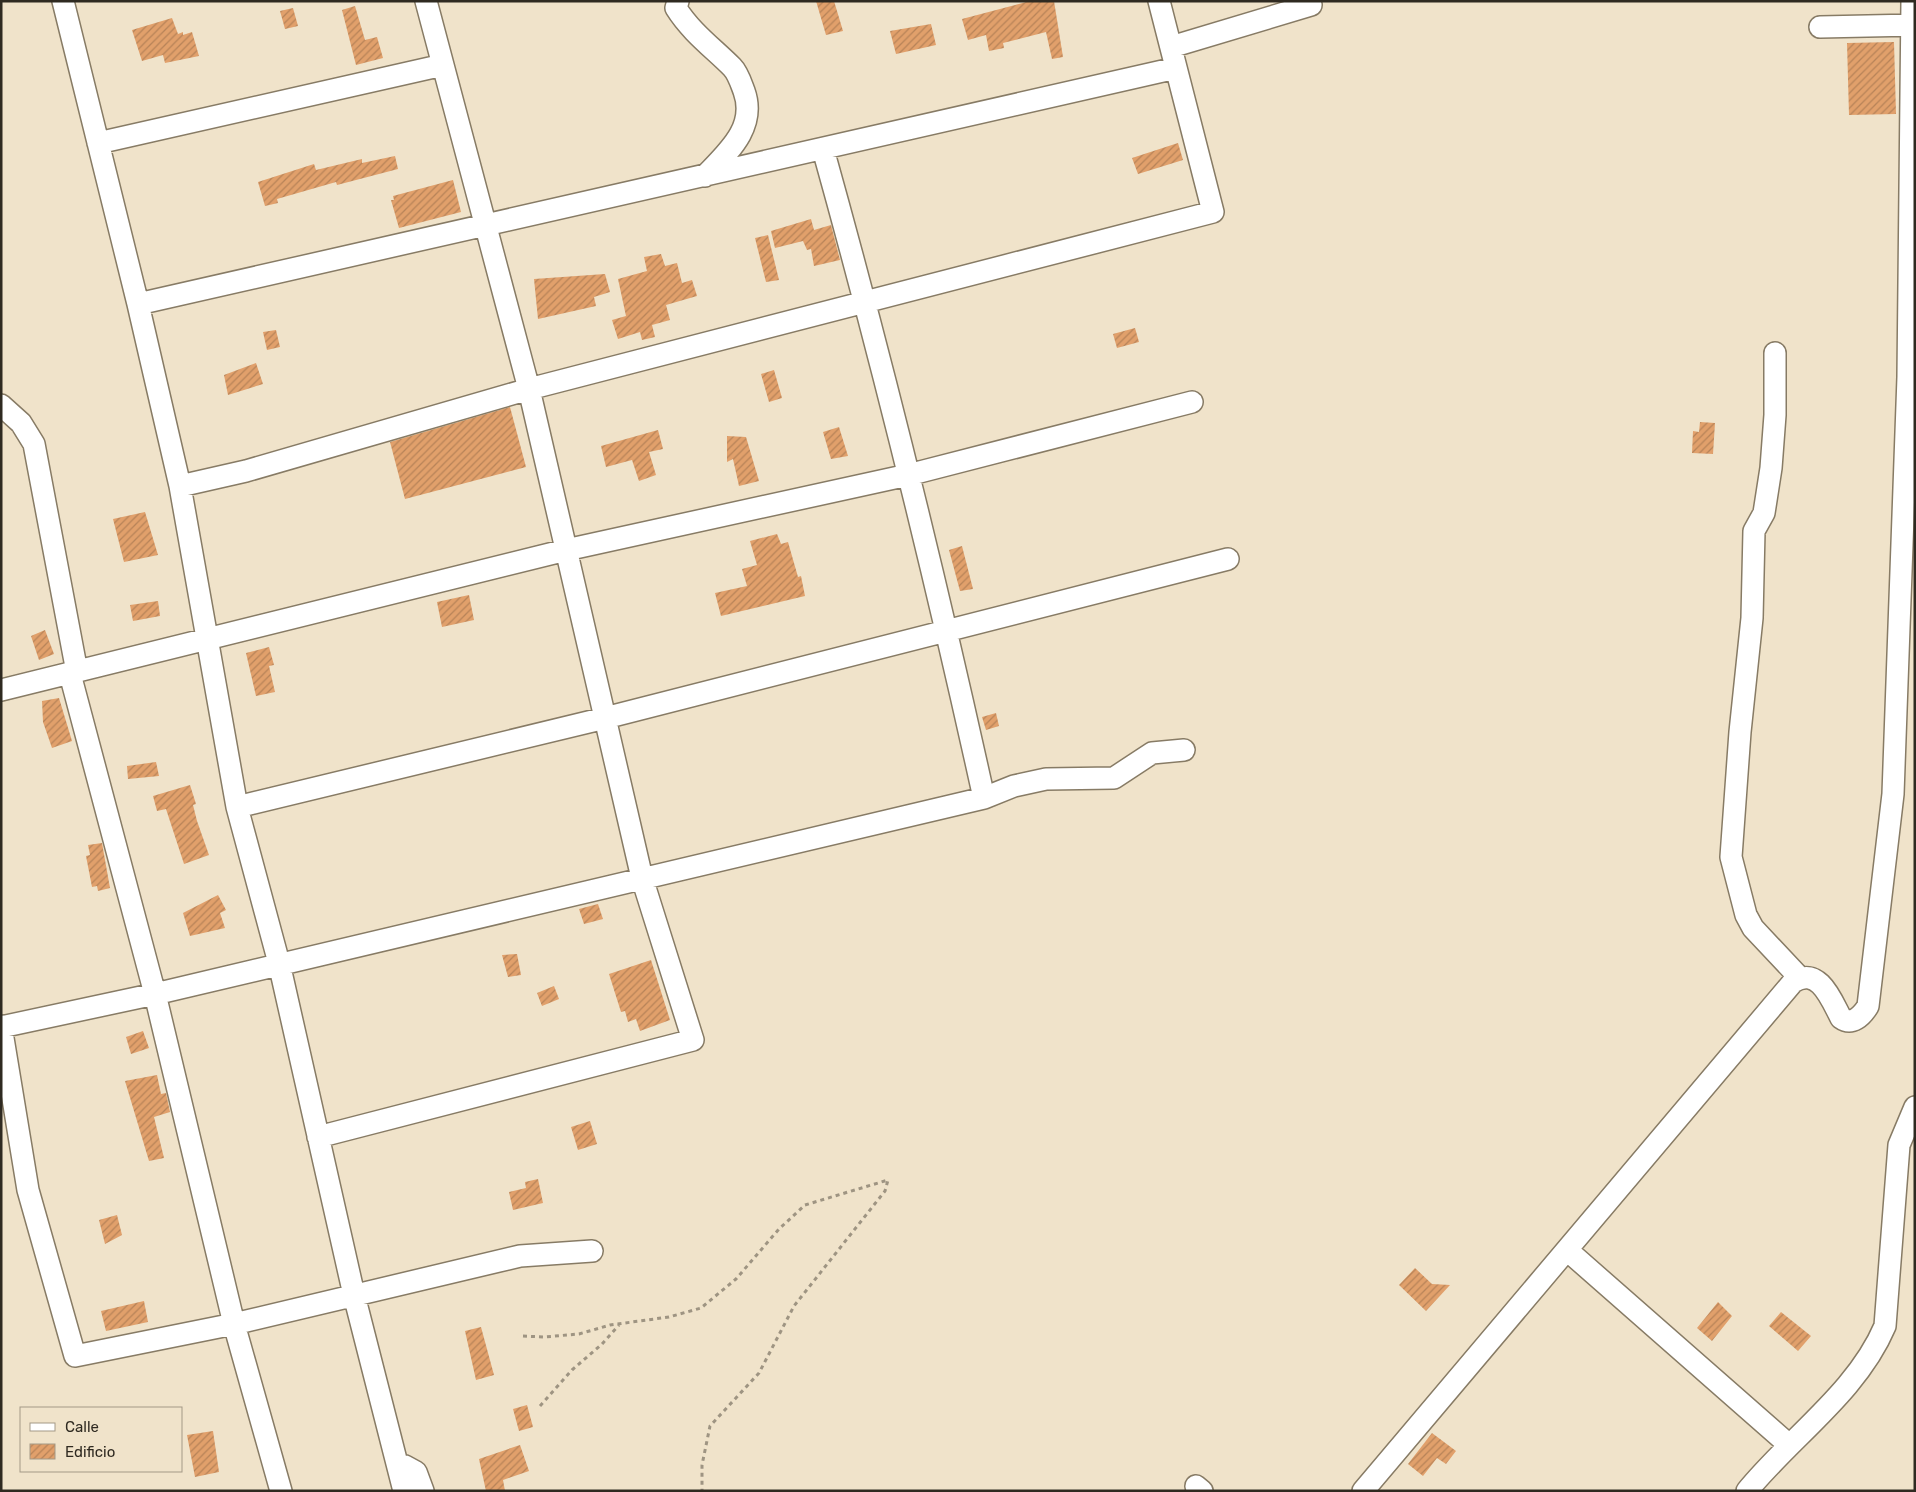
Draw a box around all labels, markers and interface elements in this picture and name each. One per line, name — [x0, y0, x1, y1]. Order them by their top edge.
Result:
legend — [20, 1407, 182, 1472]
text: Calle — [65, 1418, 99, 1436]
text: Edificio — [65, 1443, 115, 1461]

